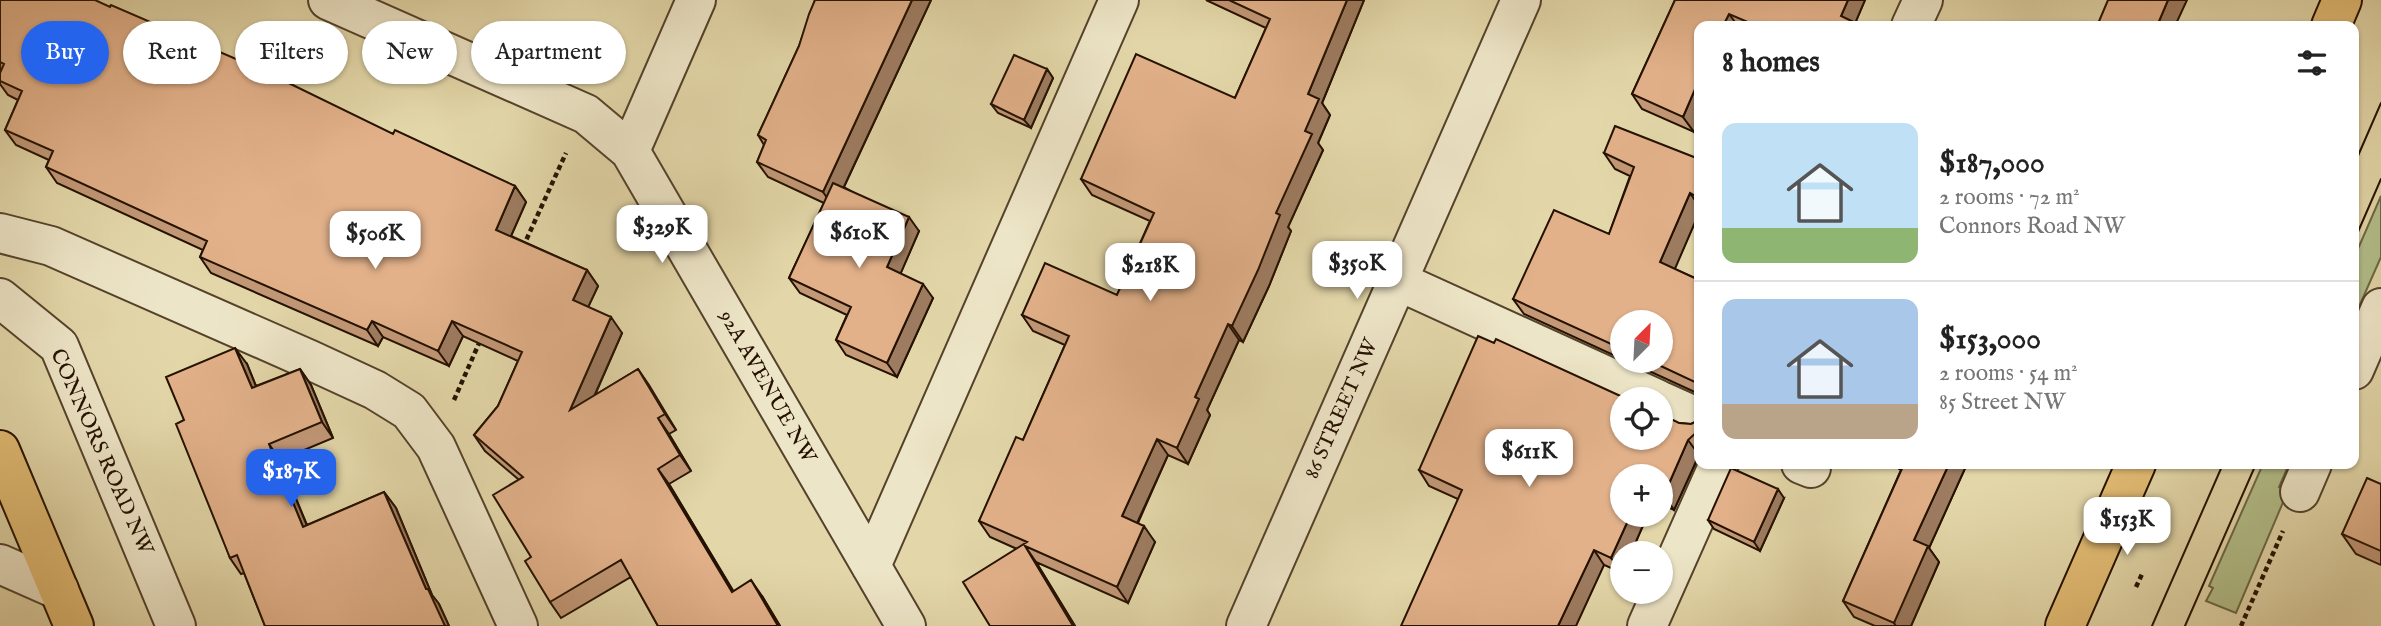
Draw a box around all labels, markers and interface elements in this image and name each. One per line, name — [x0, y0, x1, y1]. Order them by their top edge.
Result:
chip: Buy — [21, 21, 109, 84]
chip: Rent — [123, 21, 221, 84]
chip: Filters — [235, 21, 348, 84]
chip: New — [362, 21, 457, 84]
chip: Apartment — [471, 21, 626, 84]
text: 8 homes — [1722, 44, 1820, 82]
icon: filters — [2293, 44, 2331, 82]
text: $187,000 — [1939, 145, 2045, 183]
icon: home — [1778, 151, 1862, 235]
text: 2 rooms · 72 m² — [1939, 183, 2080, 212]
pin: $329K — [613, 205, 711, 265]
pin: $610K — [810, 210, 908, 270]
pin: $506K — [326, 212, 424, 271]
text: Connors Road NW — [1939, 212, 2125, 241]
text: $329K — [633, 213, 691, 242]
text: $610K — [830, 218, 888, 247]
text: $506K — [346, 219, 404, 248]
pin: $350K — [1308, 242, 1406, 301]
pin: $218K — [1101, 244, 1199, 303]
text: $350K — [1328, 249, 1386, 278]
text: $218K — [1121, 251, 1179, 280]
street label: 92A AVENUE NW — [712, 305, 822, 469]
north arrow — [1610, 310, 1673, 373]
map controls — [1610, 310, 1673, 604]
text: $153,000 — [1939, 321, 2041, 359]
icon: home — [1778, 327, 1862, 411]
street label: 86 STREET NW — [1299, 334, 1385, 483]
street label: CONNORS ROAD NW — [43, 345, 159, 560]
text: 2 rooms · 54 m² — [1939, 359, 2078, 388]
button: locate — [1610, 387, 1673, 450]
text: 85 Street NW — [1939, 388, 2065, 417]
pin: $611K — [1480, 430, 1578, 489]
text: $611K — [1501, 437, 1557, 466]
pin: $187K — [242, 449, 340, 509]
text: $187K — [262, 457, 320, 486]
button: + — [1610, 464, 1673, 527]
pin: $153K — [2078, 498, 2176, 557]
text: $153K — [2100, 505, 2154, 534]
button: − — [1610, 541, 1673, 604]

